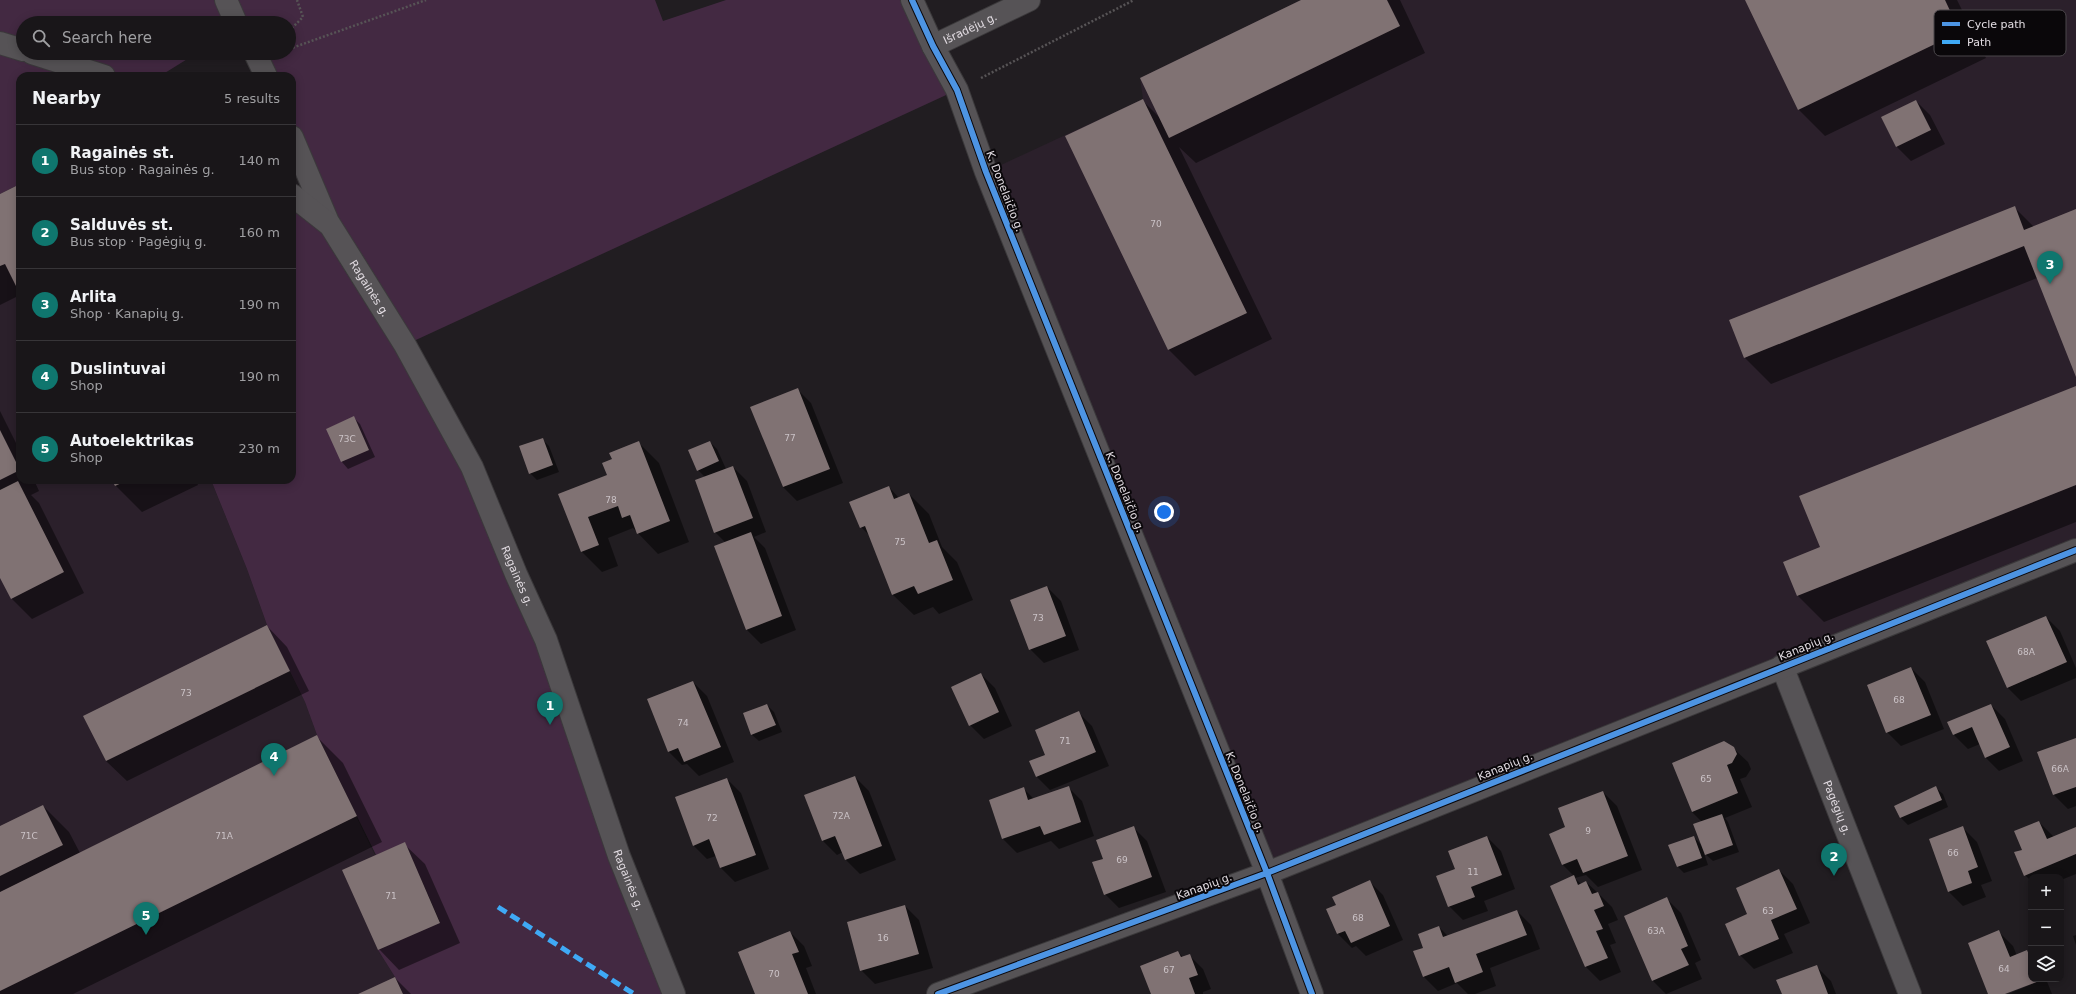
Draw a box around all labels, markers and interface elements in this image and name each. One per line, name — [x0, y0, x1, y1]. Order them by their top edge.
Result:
street label: Išradėjų g. — [941, 10, 999, 47]
legend — [1934, 10, 2066, 56]
search box — [16, 16, 296, 60]
text: Cycle path — [1967, 18, 2026, 31]
icon: search — [30, 27, 52, 49]
text: Search here — [62, 29, 152, 47]
text: Path — [1967, 36, 1991, 49]
text: Nearby — [32, 88, 101, 108]
text: 5 results — [224, 91, 280, 106]
text: Ragainės st. — [70, 144, 174, 162]
street label: K. Donelaičio g. — [983, 149, 1026, 234]
text: 1 — [40, 153, 50, 168]
text: 140 m — [238, 153, 280, 168]
text: Bus stop · Ragainės g. — [70, 162, 215, 177]
text: Salduvės st. — [70, 216, 173, 234]
house number: 70 — [1150, 219, 1162, 229]
text: 2 — [40, 225, 50, 240]
text: 160 m — [238, 225, 280, 240]
text: Bus stop · Pagėgių g. — [70, 234, 207, 249]
pin: 3 — [2037, 251, 2063, 284]
street label: Ragainės g. — [347, 258, 392, 319]
text: Arlita — [70, 288, 117, 306]
text: 3 — [40, 297, 50, 312]
text: 190 m — [238, 297, 280, 312]
text: Shop · Kanapių g. — [70, 306, 184, 321]
text: Duslintuvai — [70, 360, 166, 378]
text: 4 — [40, 369, 50, 384]
text: 190 m — [238, 369, 280, 384]
text: Shop — [70, 378, 103, 393]
text: Autoelektrikas — [70, 432, 194, 450]
house number: 77 — [784, 433, 796, 443]
house number: 73C — [338, 434, 356, 444]
text: 5 — [40, 441, 50, 456]
text: 230 m — [238, 441, 280, 456]
text: Shop — [70, 450, 103, 465]
street label: K. Donelaičio g. — [1102, 450, 1147, 534]
house number: 78 — [605, 495, 617, 505]
your location — [1154, 502, 1174, 522]
house number: 75 — [894, 537, 906, 547]
street label: Ragainės g. — [498, 544, 536, 608]
house number: 73 — [1032, 613, 1044, 623]
street label: Kanapių g. — [1777, 629, 1836, 663]
house number: 68A — [2017, 647, 2036, 657]
house number: 73 — [180, 688, 192, 698]
pin: 1 — [537, 692, 563, 725]
house number: 68 — [1893, 695, 1905, 705]
house number: 74 — [677, 718, 689, 728]
house number: 71 — [1059, 736, 1071, 746]
pin: 4 — [261, 743, 287, 776]
street label: Kanapių g. — [1476, 749, 1535, 783]
street label: K. Donelaičio g. — [1222, 750, 1267, 834]
house number: 66A — [2051, 764, 2070, 774]
house number: 65 — [1700, 774, 1712, 784]
street label: Pagėgių g. — [1820, 779, 1853, 837]
house number: 72A — [832, 811, 851, 821]
house number: 72 — [706, 813, 718, 823]
house number: 9 — [1585, 826, 1591, 836]
house number: 71C — [20, 831, 38, 841]
house number: 71A — [215, 831, 234, 841]
pin: 2 — [1821, 843, 1847, 876]
street label: Ragainės g. — [610, 848, 646, 912]
house number: 66 — [1947, 848, 1959, 858]
house number: 69 — [1116, 855, 1128, 865]
house number: 11 — [1467, 867, 1479, 877]
street label: Kanapių g. — [1174, 870, 1234, 903]
map controls — [2028, 874, 2064, 982]
button: + — [2028, 874, 2064, 910]
house number: 71 — [385, 891, 397, 901]
pin: 5 — [133, 902, 159, 935]
house number: 63 — [1762, 906, 1774, 916]
button: − — [2028, 910, 2064, 946]
house number: 68 — [1352, 913, 1364, 923]
house number: 63A — [1647, 926, 1666, 936]
house number: 16 — [877, 933, 889, 943]
button: layers — [2028, 946, 2064, 982]
house number: 64 — [1998, 964, 2010, 974]
house number: 67 — [1163, 965, 1175, 975]
house number: 70 — [768, 969, 780, 979]

